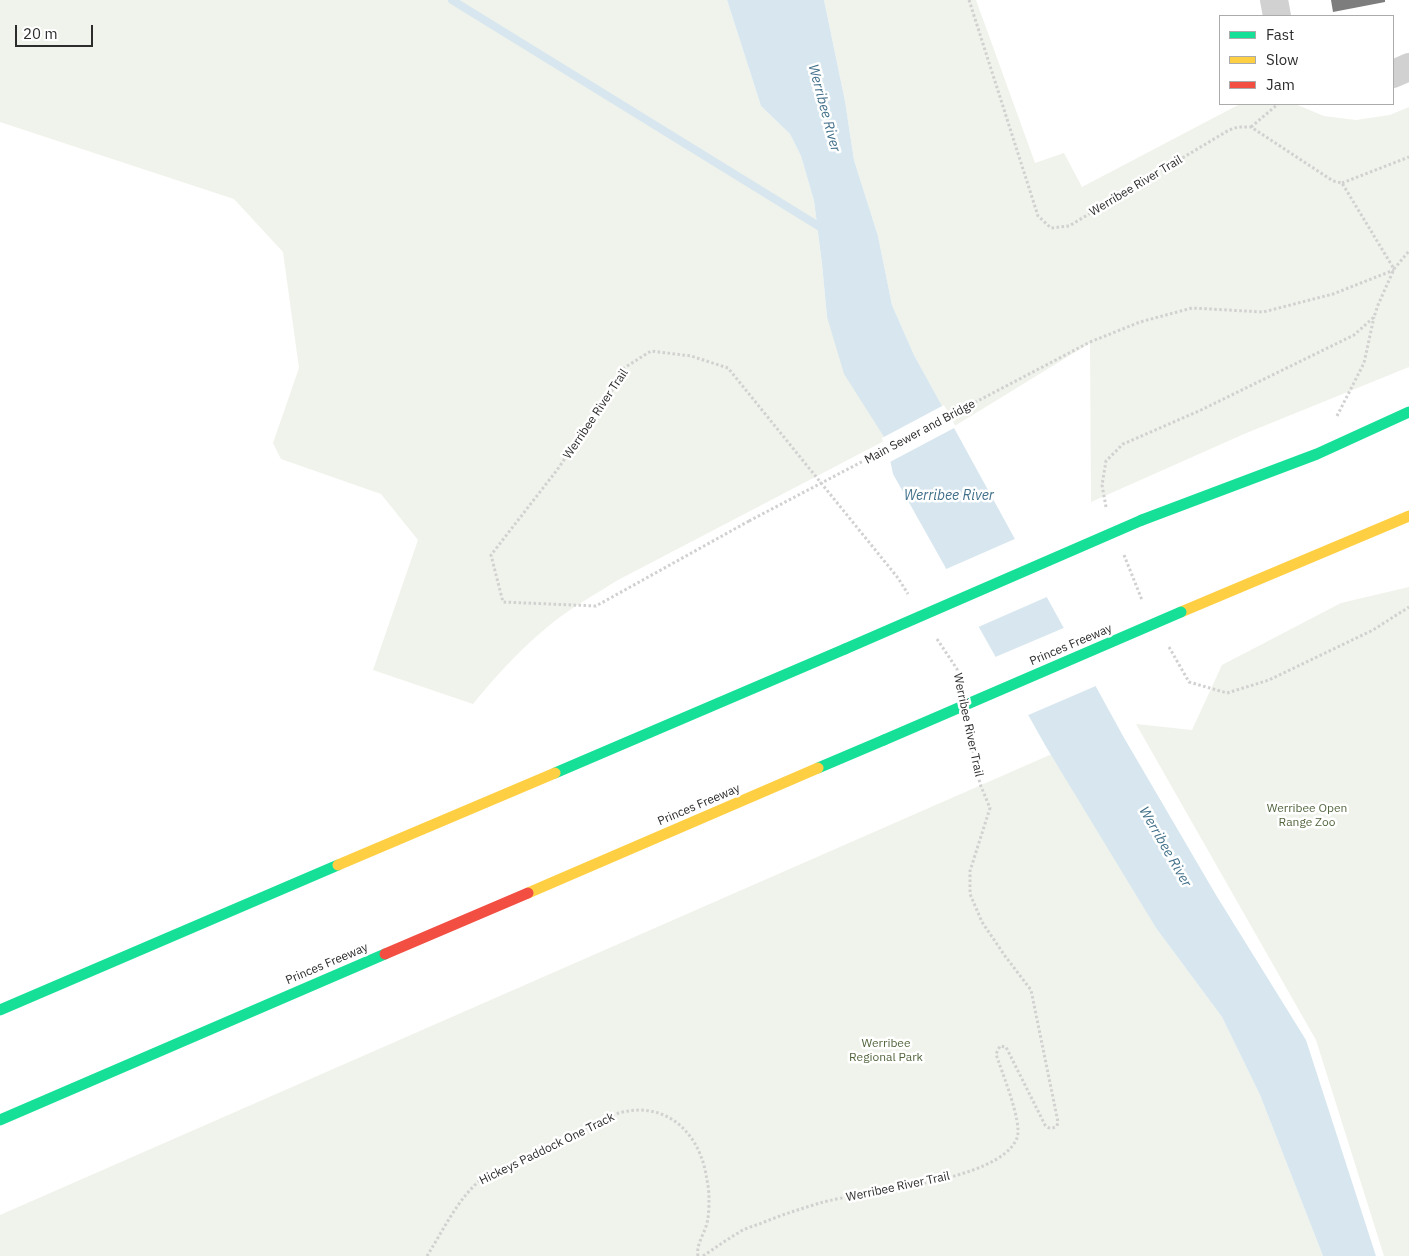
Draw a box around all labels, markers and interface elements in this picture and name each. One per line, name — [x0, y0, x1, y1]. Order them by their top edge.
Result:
scale bar — [18, 15, 95, 47]
legend — [1219, 15, 1394, 105]
text: 20 m — [23, 24, 58, 43]
text: Fast — [1266, 25, 1294, 44]
text: Slow — [1266, 50, 1299, 69]
water label: Werribee River — [804, 62, 844, 154]
text: Jam — [1266, 75, 1295, 94]
street label: Werribee River Trail — [1087, 153, 1185, 219]
street label: Werribee River Trail — [561, 366, 631, 462]
street label: Main Sewer and Bridge — [862, 397, 978, 467]
water label: Werribee River — [904, 488, 994, 504]
street label: Princes Freeway — [1028, 621, 1114, 669]
street label: Werribee River Trail — [950, 672, 986, 778]
street label: Princes Freeway — [656, 781, 742, 829]
park label: Werribee Open Range Zoo — [1267, 802, 1347, 830]
water label: Werribee River — [1135, 804, 1195, 890]
street label: Princes Freeway — [284, 940, 370, 988]
park label: Werribee Regional Park — [849, 1037, 923, 1065]
street label: Hickeys Paddock One Track — [477, 1110, 617, 1188]
street label: Werribee River Trail — [845, 1169, 951, 1205]

